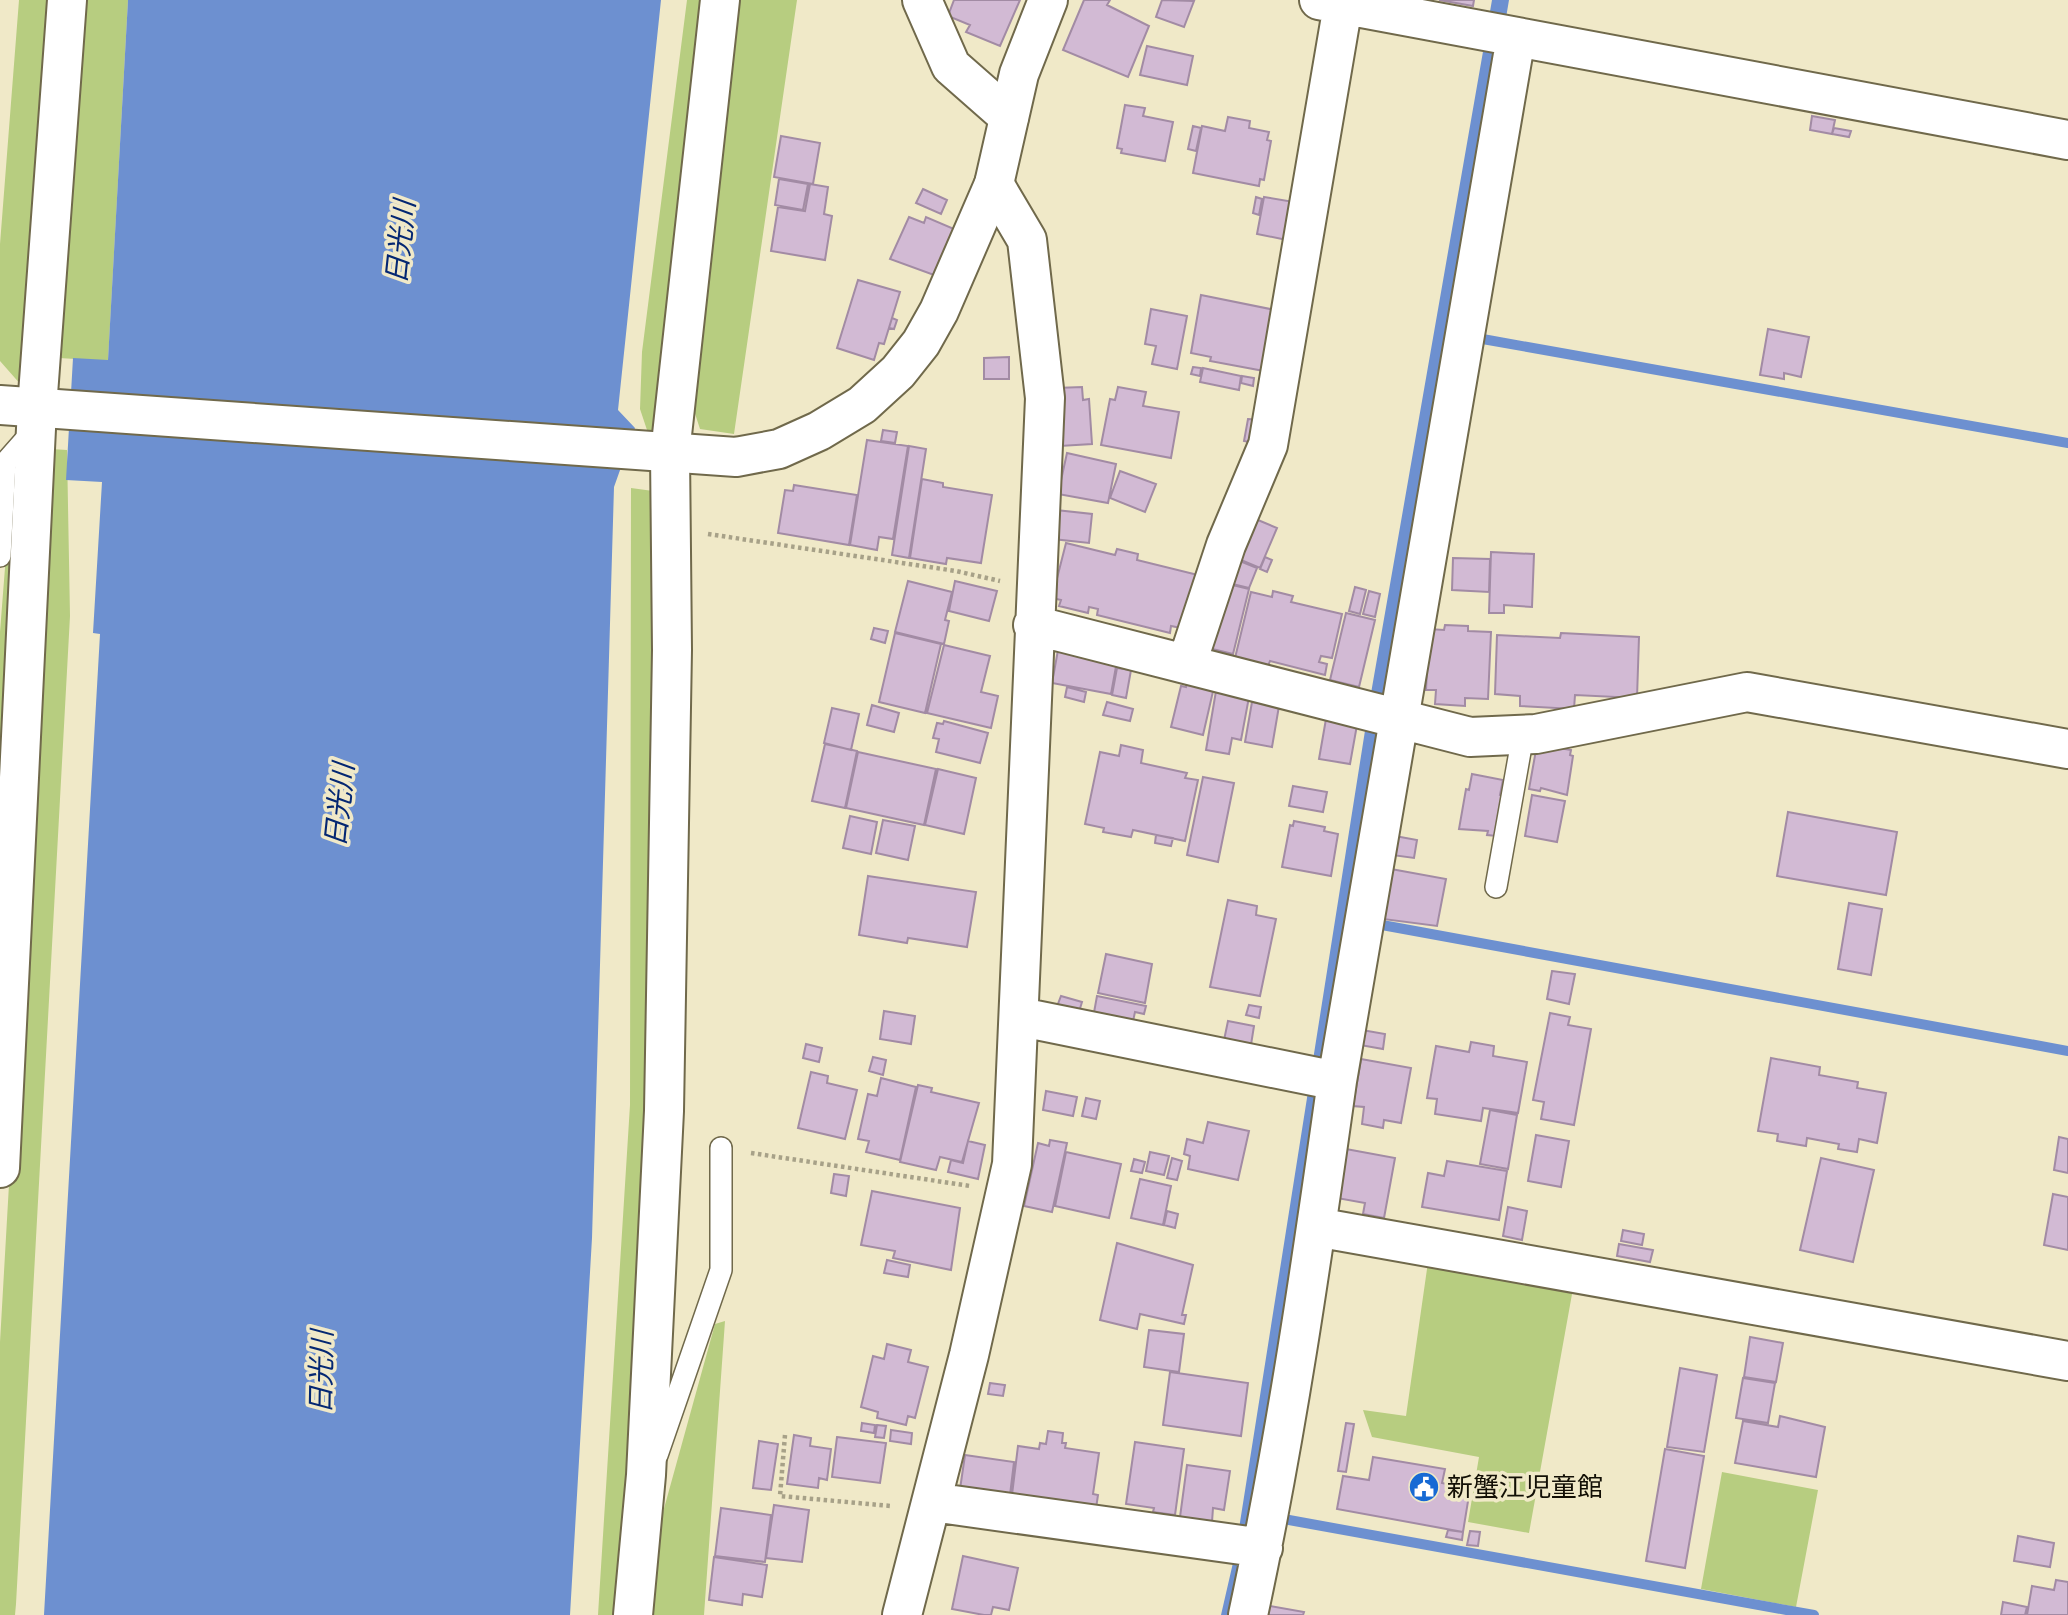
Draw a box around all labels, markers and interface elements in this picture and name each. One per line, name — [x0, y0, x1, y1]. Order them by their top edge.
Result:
water label: 日光川 — [376, 195, 428, 286]
water label: 日光川 — [315, 758, 367, 849]
water label: 日光川 — [300, 1327, 345, 1414]
place label: 新蟹江児童館 — [1447, 1468, 1603, 1508]
public building icon: 新蟹江児童館 — [1407, 1470, 1441, 1504]

